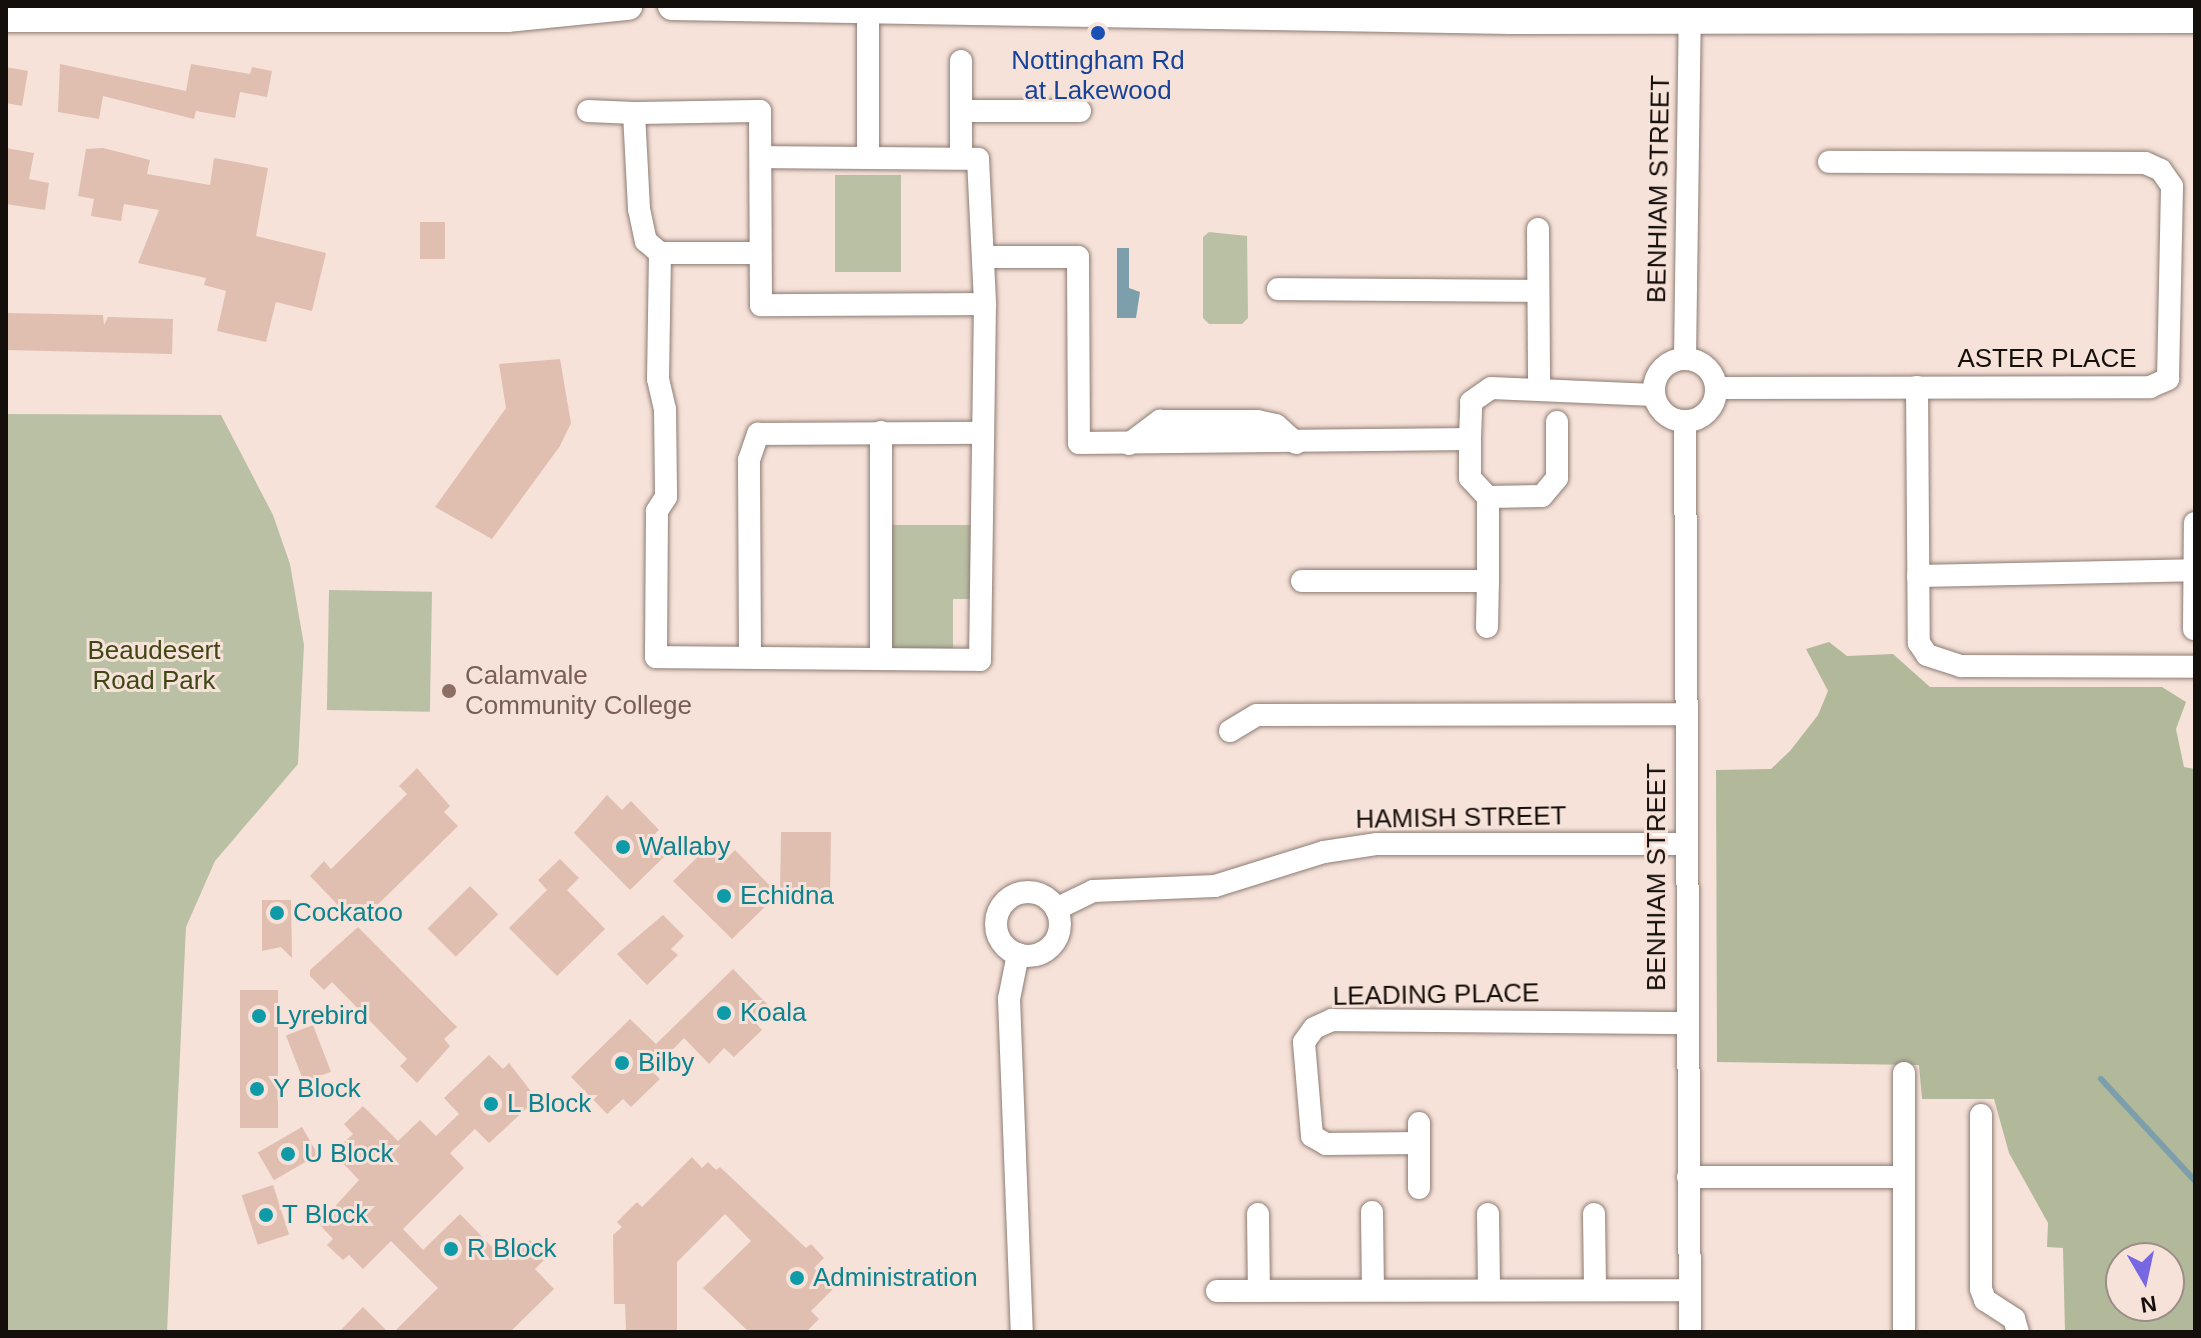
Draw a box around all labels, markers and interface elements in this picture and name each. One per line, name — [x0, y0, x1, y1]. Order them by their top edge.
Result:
marker: Nottingham Rd at Lakewood — [1089, 24, 1107, 42]
place label: Nottingham Rd at Lakewood — [1011, 45, 1185, 106]
street label: BENHIAM STREET — [1641, 75, 1677, 303]
street label: ASTER PLACE — [1957, 343, 2137, 375]
park label: Beaudesert Road Park — [88, 635, 220, 696]
place label: Calamvale Community College — [465, 660, 692, 722]
marker: Calamvale Community College — [440, 682, 458, 700]
street label: BENHIAM STREET — [1641, 763, 1673, 991]
street label: HAMISH STREET — [1355, 801, 1567, 835]
place label: Wallaby — [639, 831, 731, 863]
marker: Wallaby — [614, 838, 632, 856]
place label: Echidna — [740, 880, 834, 912]
marker: Echidna — [715, 887, 733, 905]
place label: Cockatoo — [293, 897, 403, 929]
marker: Cockatoo — [268, 904, 286, 922]
street label: LEADING PLACE — [1332, 978, 1540, 1012]
place label: Koala — [740, 997, 806, 1029]
place label: Lyrebird — [275, 1000, 368, 1032]
marker: Koala — [715, 1004, 733, 1022]
marker: Lyrebird — [250, 1007, 268, 1025]
place label: Bilby — [638, 1047, 694, 1079]
marker: Bilby — [613, 1054, 631, 1072]
place label: Y Block — [273, 1073, 361, 1105]
marker: Y Block — [248, 1080, 266, 1098]
place label: L Block — [507, 1088, 592, 1120]
marker: L Block — [482, 1095, 500, 1113]
place label: U Block — [304, 1138, 394, 1170]
marker: U Block — [279, 1145, 297, 1163]
place label: T Block — [282, 1199, 369, 1231]
marker: T Block — [257, 1206, 275, 1224]
place label: R Block — [467, 1233, 557, 1265]
marker: R Block — [442, 1240, 460, 1258]
north arrow — [2105, 1242, 2185, 1322]
place label: Administration — [813, 1262, 978, 1294]
marker: Administration — [788, 1269, 806, 1287]
text: N — [2139, 1291, 2158, 1318]

